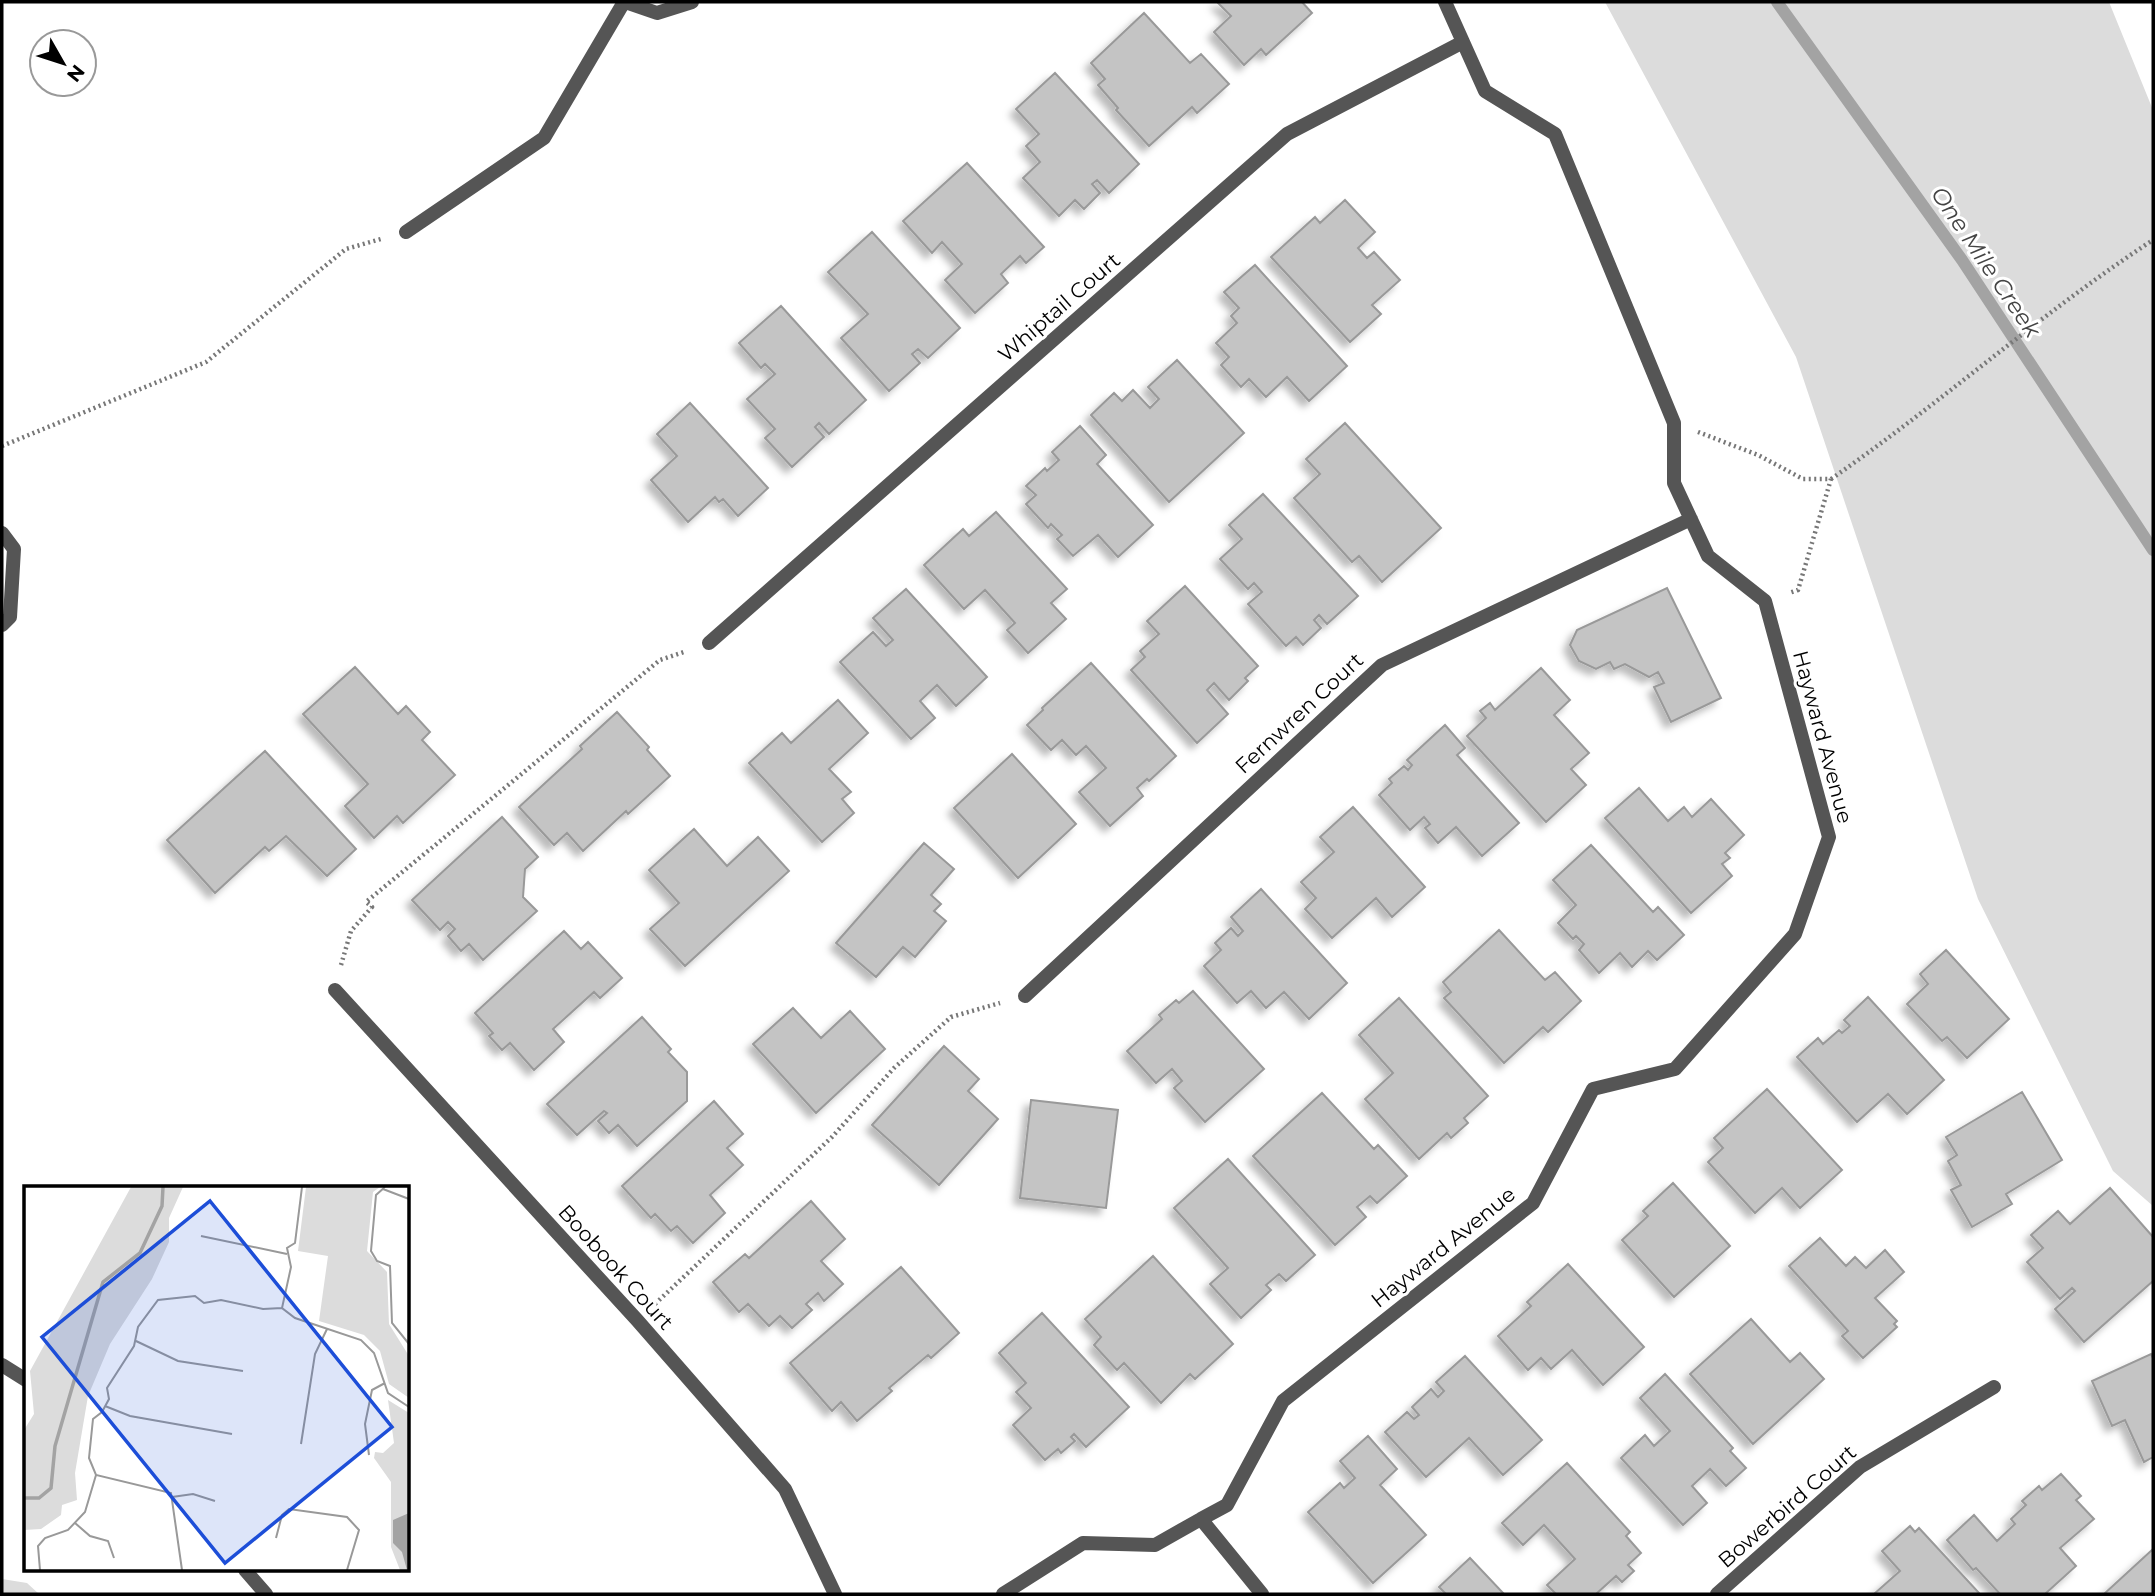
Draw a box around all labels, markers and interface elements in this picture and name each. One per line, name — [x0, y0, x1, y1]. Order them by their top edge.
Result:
north arrow — [28, 28, 98, 98]
text: N — [62, 60, 90, 87]
water label: One Mile Creek — [1925, 181, 2048, 344]
street label: Whiptail Court — [993, 247, 1125, 367]
street label: Fernwren Court — [1230, 647, 1368, 779]
street label: Hayward Avenue — [1788, 648, 1858, 826]
street label: Hayward Avenue — [1366, 1181, 1520, 1313]
inset map — [24, 1186, 410, 1572]
street label: Boobook Court — [553, 1199, 679, 1335]
street label: Bowerbird Court — [1713, 1439, 1861, 1573]

